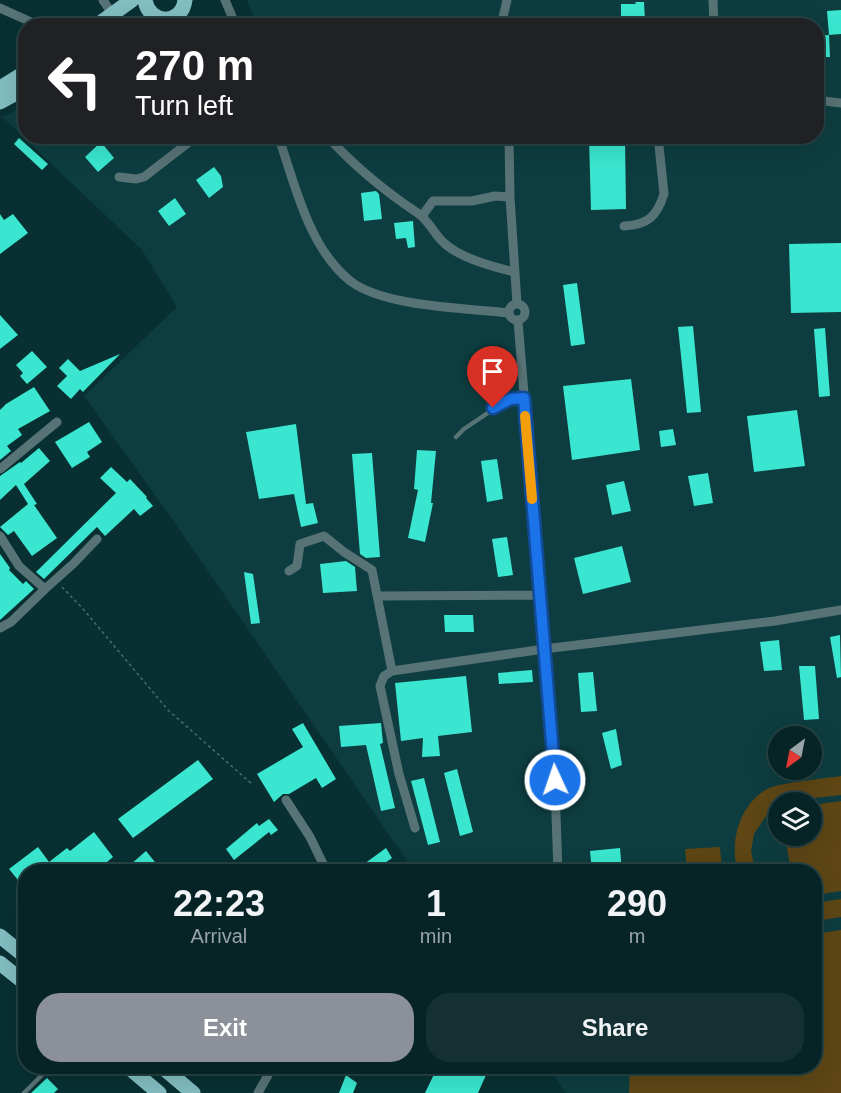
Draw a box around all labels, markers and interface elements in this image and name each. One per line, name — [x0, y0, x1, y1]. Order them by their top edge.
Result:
icon: left — [36, 42, 114, 120]
text: 270 m — [135, 42, 254, 89]
text: Turn left — [135, 91, 233, 121]
pin — [467, 346, 518, 408]
icon: arrive — [476, 355, 509, 388]
north arrow — [768, 726, 822, 780]
map controls — [768, 726, 822, 846]
position arrow — [523, 748, 587, 812]
button: layers — [768, 792, 822, 846]
text: 22:23 — [173, 883, 265, 924]
text: 1 — [426, 883, 446, 924]
text: 290 — [607, 883, 667, 924]
text: Arrival — [191, 925, 247, 947]
text: min — [420, 925, 452, 947]
text: m — [629, 925, 645, 947]
button: Exit — [36, 993, 414, 1062]
button: Share — [426, 993, 804, 1062]

